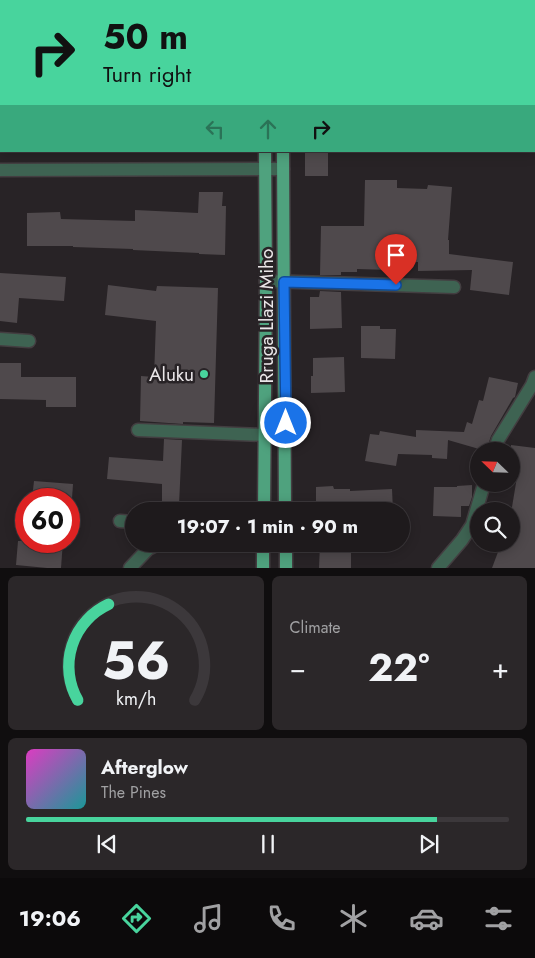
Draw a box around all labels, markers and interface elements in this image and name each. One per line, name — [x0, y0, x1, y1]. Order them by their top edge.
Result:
text: 50 m — [103, 12, 188, 62]
icon: right — [20, 20, 85, 85]
text: Turn right — [103, 58, 191, 90]
icon: left — [201, 115, 229, 143]
icon: ahead — [254, 115, 282, 143]
icon: right — [307, 115, 335, 143]
pin — [375, 234, 417, 285]
icon: arrive — [382, 241, 410, 269]
street label: Rruga Llazi Miho — [253, 249, 280, 383]
place label: Aluku — [149, 361, 194, 388]
marker: Aluku — [198, 368, 210, 380]
position arrow — [259, 396, 311, 448]
north arrow — [470, 442, 520, 492]
map controls — [470, 442, 520, 552]
speed limit sign: 60 — [15, 488, 80, 553]
button: search — [470, 502, 520, 552]
text: 19:07 · 1 min · 90 m — [177, 513, 358, 540]
text: Climate — [290, 616, 341, 639]
text: 56 — [102, 623, 170, 699]
text: 22° — [368, 640, 429, 695]
text: − — [290, 648, 306, 689]
text: + — [492, 648, 509, 689]
text: km/h — [116, 686, 156, 712]
text: Afterglow — [101, 754, 188, 781]
text: The Pines — [101, 781, 166, 804]
icon: previous — [93, 830, 121, 858]
icon: pause — [254, 830, 282, 858]
icon: next — [415, 830, 443, 858]
icon: directions — [119, 901, 154, 936]
icon: music — [191, 901, 226, 936]
icon: phone — [264, 901, 299, 936]
icon: climate — [336, 901, 371, 936]
icon: car — [409, 901, 444, 936]
icon: filters — [481, 901, 516, 936]
text: 19:06 — [19, 902, 81, 934]

